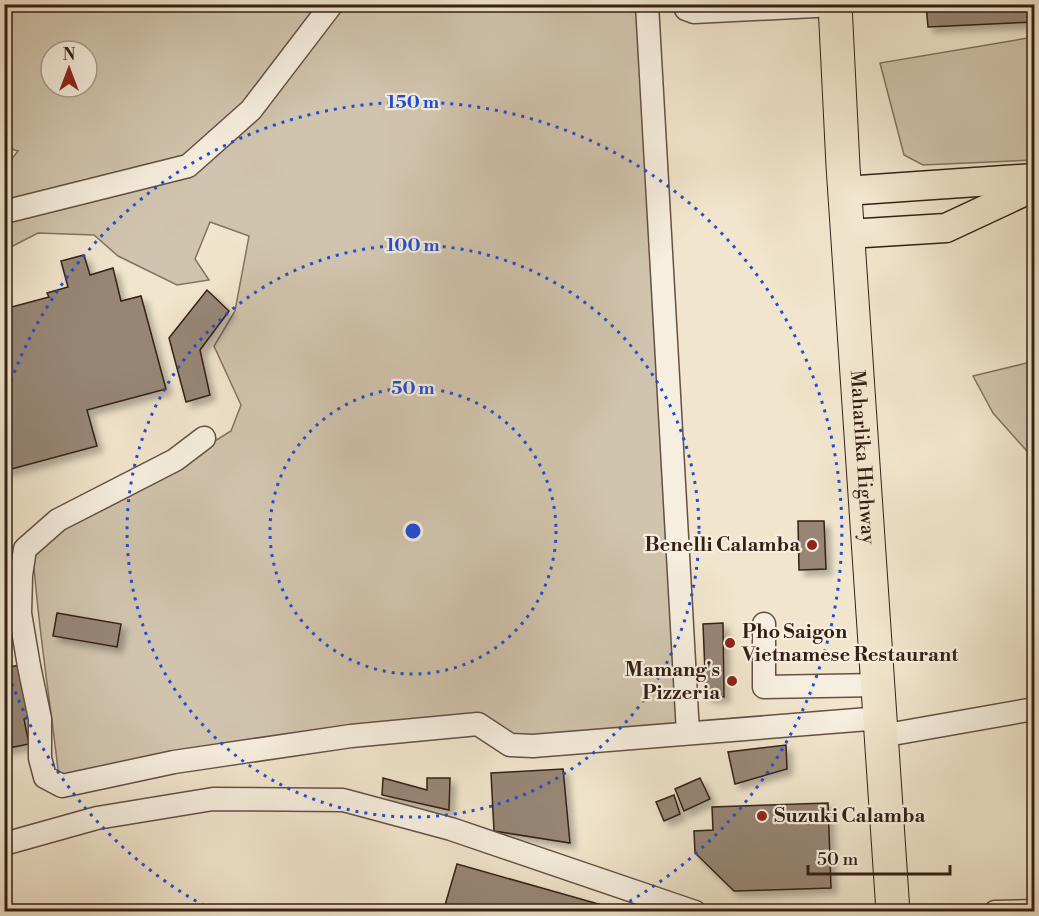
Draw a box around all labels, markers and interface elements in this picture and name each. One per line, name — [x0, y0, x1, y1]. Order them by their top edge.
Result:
north arrow — [39, 39, 99, 99]
text: N — [63, 45, 76, 65]
text: 150 m — [387, 91, 440, 114]
text: 100 m — [386, 234, 440, 257]
street label: Maharlika Highway — [844, 369, 881, 545]
text: 50 m — [391, 377, 435, 400]
centre of rings — [403, 521, 423, 541]
place label: Benelli Calamba — [644, 533, 800, 558]
marker: Benelli Calamba — [805, 538, 819, 552]
place label: Pho Saigon Vietnamese Restaurant — [741, 620, 959, 668]
marker: Pho Saigon Vietnamese Restaurant — [723, 636, 737, 650]
place label: Mamang's Pizzeria — [625, 658, 720, 706]
marker: Mamang's Pizzeria — [725, 674, 739, 688]
place label: Suzuki Calamba — [774, 804, 926, 829]
marker: Suzuki Calamba — [755, 809, 769, 823]
scale bar — [808, 838, 950, 876]
text: 50 m — [817, 848, 859, 871]

